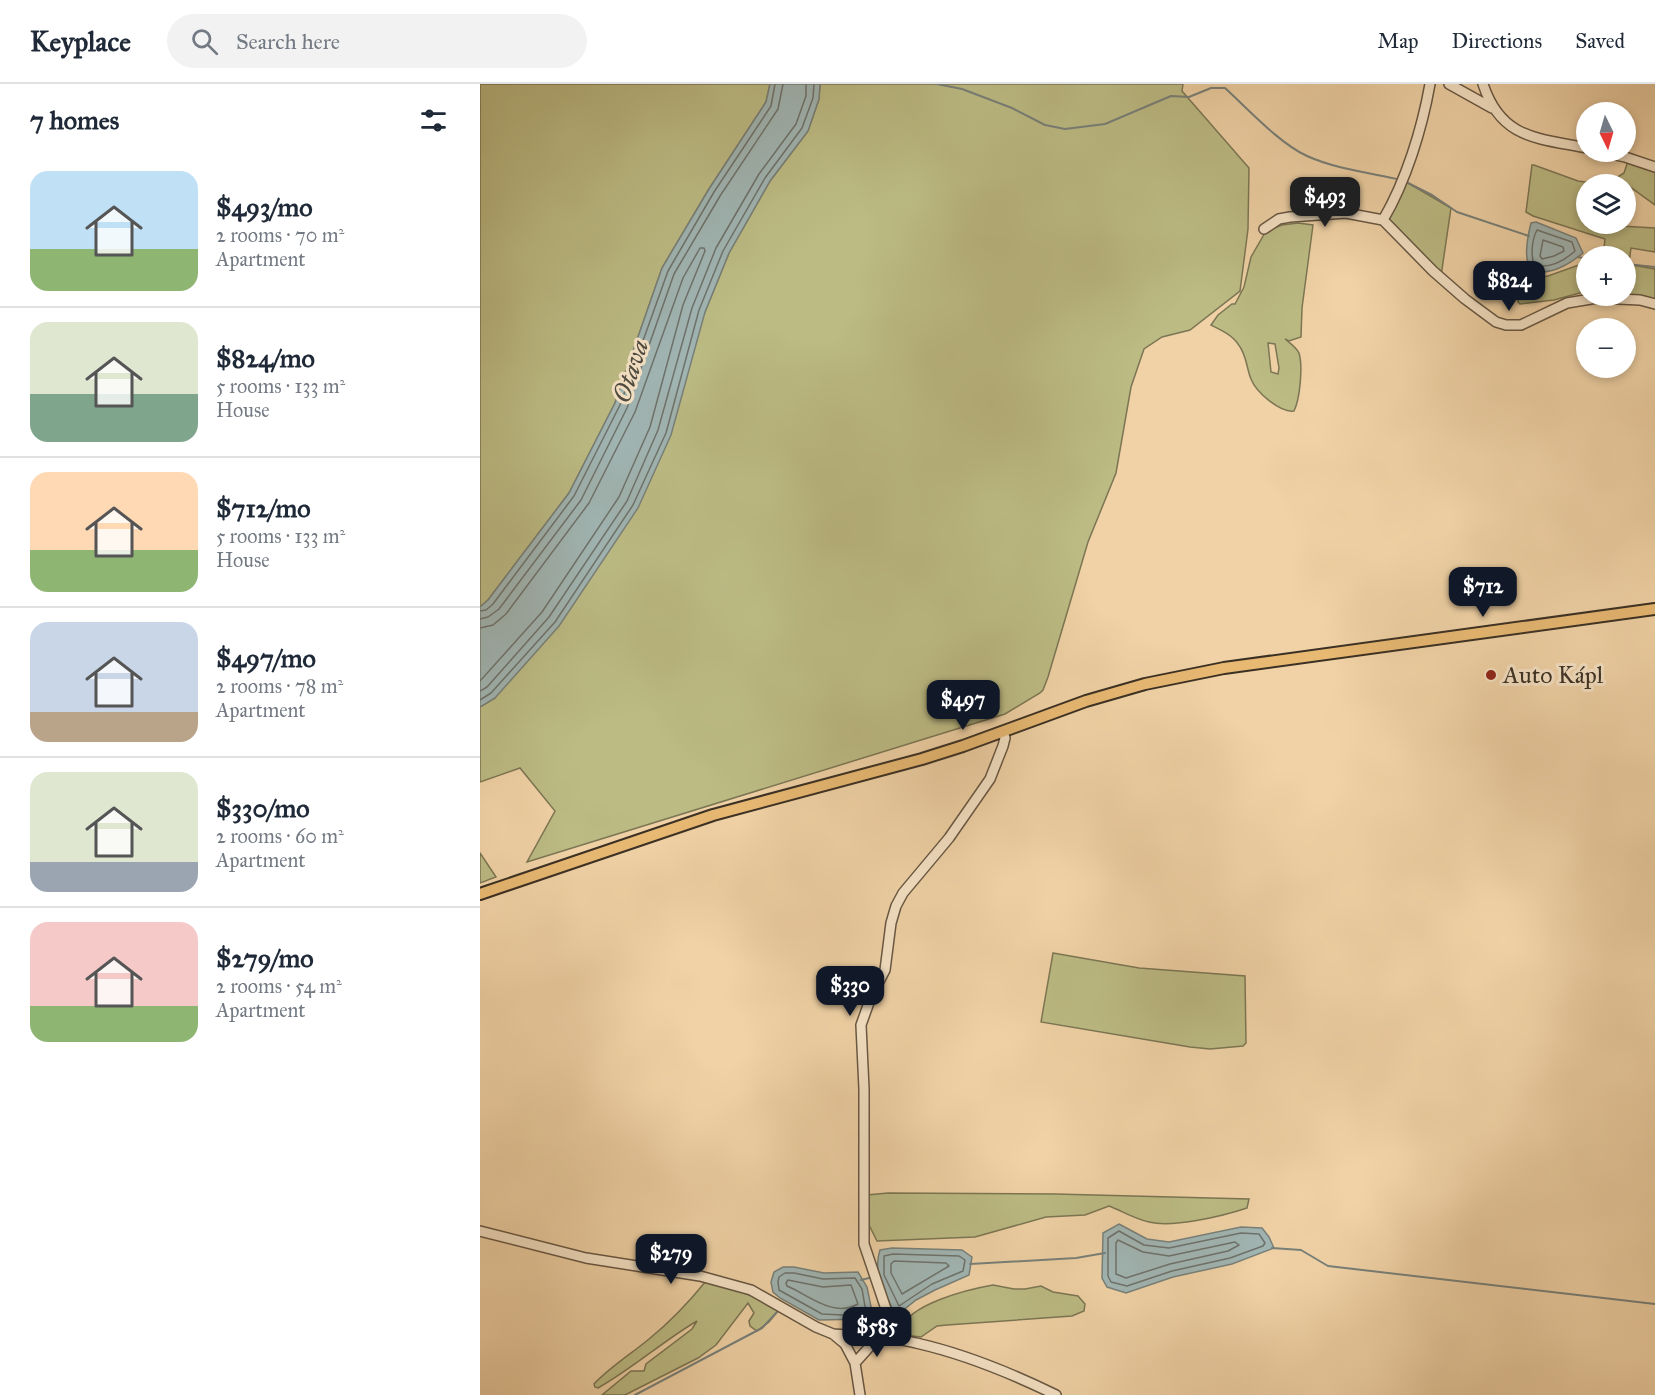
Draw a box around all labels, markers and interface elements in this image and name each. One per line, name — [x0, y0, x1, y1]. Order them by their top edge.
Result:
search box — [167, 14, 587, 68]
text: Keyplace — [30, 24, 131, 59]
icon: search — [188, 25, 221, 58]
text: Search here — [236, 28, 340, 55]
text: Map — [1378, 28, 1419, 54]
text: Directions — [1452, 28, 1542, 54]
text: Saved — [1575, 28, 1625, 54]
north arrow — [1576, 102, 1636, 162]
map controls — [1576, 102, 1636, 378]
text: 7 homes — [30, 104, 119, 136]
icon: filters — [417, 104, 450, 137]
button: layers — [1576, 174, 1636, 234]
pin: $493 — [1289, 177, 1361, 228]
text: $493 — [1304, 184, 1346, 208]
text: $493/mo — [216, 191, 313, 223]
icon: home — [78, 195, 150, 267]
text: 2 rooms · 70 m² — [216, 223, 344, 247]
button: + — [1576, 246, 1636, 306]
text: Apartment — [216, 247, 305, 271]
pin: $824 — [1473, 261, 1545, 312]
text: $824 — [1487, 268, 1531, 292]
button: − — [1576, 318, 1636, 378]
water label: Otava — [605, 335, 655, 407]
text: $824/mo — [216, 342, 315, 374]
icon: home — [78, 346, 150, 418]
text: 5 rooms · 133 m² — [216, 374, 345, 398]
text: House — [216, 398, 270, 422]
text: $712/mo — [216, 492, 311, 524]
icon: home — [78, 496, 150, 568]
text: 5 rooms · 133 m² — [216, 524, 345, 548]
text: House — [216, 548, 270, 572]
pin: $712 — [1447, 567, 1519, 618]
text: $712 — [1463, 574, 1503, 598]
text: $497/mo — [216, 642, 316, 674]
icon: home — [78, 646, 150, 718]
place label: Auto Kápl — [1502, 660, 1604, 690]
marker: Auto Kápl — [1484, 668, 1498, 682]
text: 2 rooms · 78 m² — [216, 674, 343, 698]
pin: $497 — [927, 680, 999, 731]
text: $497 — [941, 687, 985, 711]
text: Apartment — [216, 698, 305, 722]
text: $330/mo — [216, 792, 310, 824]
icon: home — [78, 796, 150, 868]
text: 2 rooms · 60 m² — [216, 824, 344, 848]
text: Apartment — [216, 848, 305, 872]
text: $279/mo — [216, 942, 314, 974]
icon: home — [78, 946, 150, 1018]
pin: $330 — [814, 966, 886, 1017]
text: $330 — [830, 973, 870, 997]
text: 2 rooms · 54 m² — [216, 974, 342, 998]
text: Apartment — [216, 998, 305, 1022]
pin: $279 — [635, 1234, 707, 1285]
text: $279 — [650, 1241, 692, 1265]
pin: $585 — [841, 1307, 913, 1358]
text: $585 — [856, 1314, 898, 1338]

